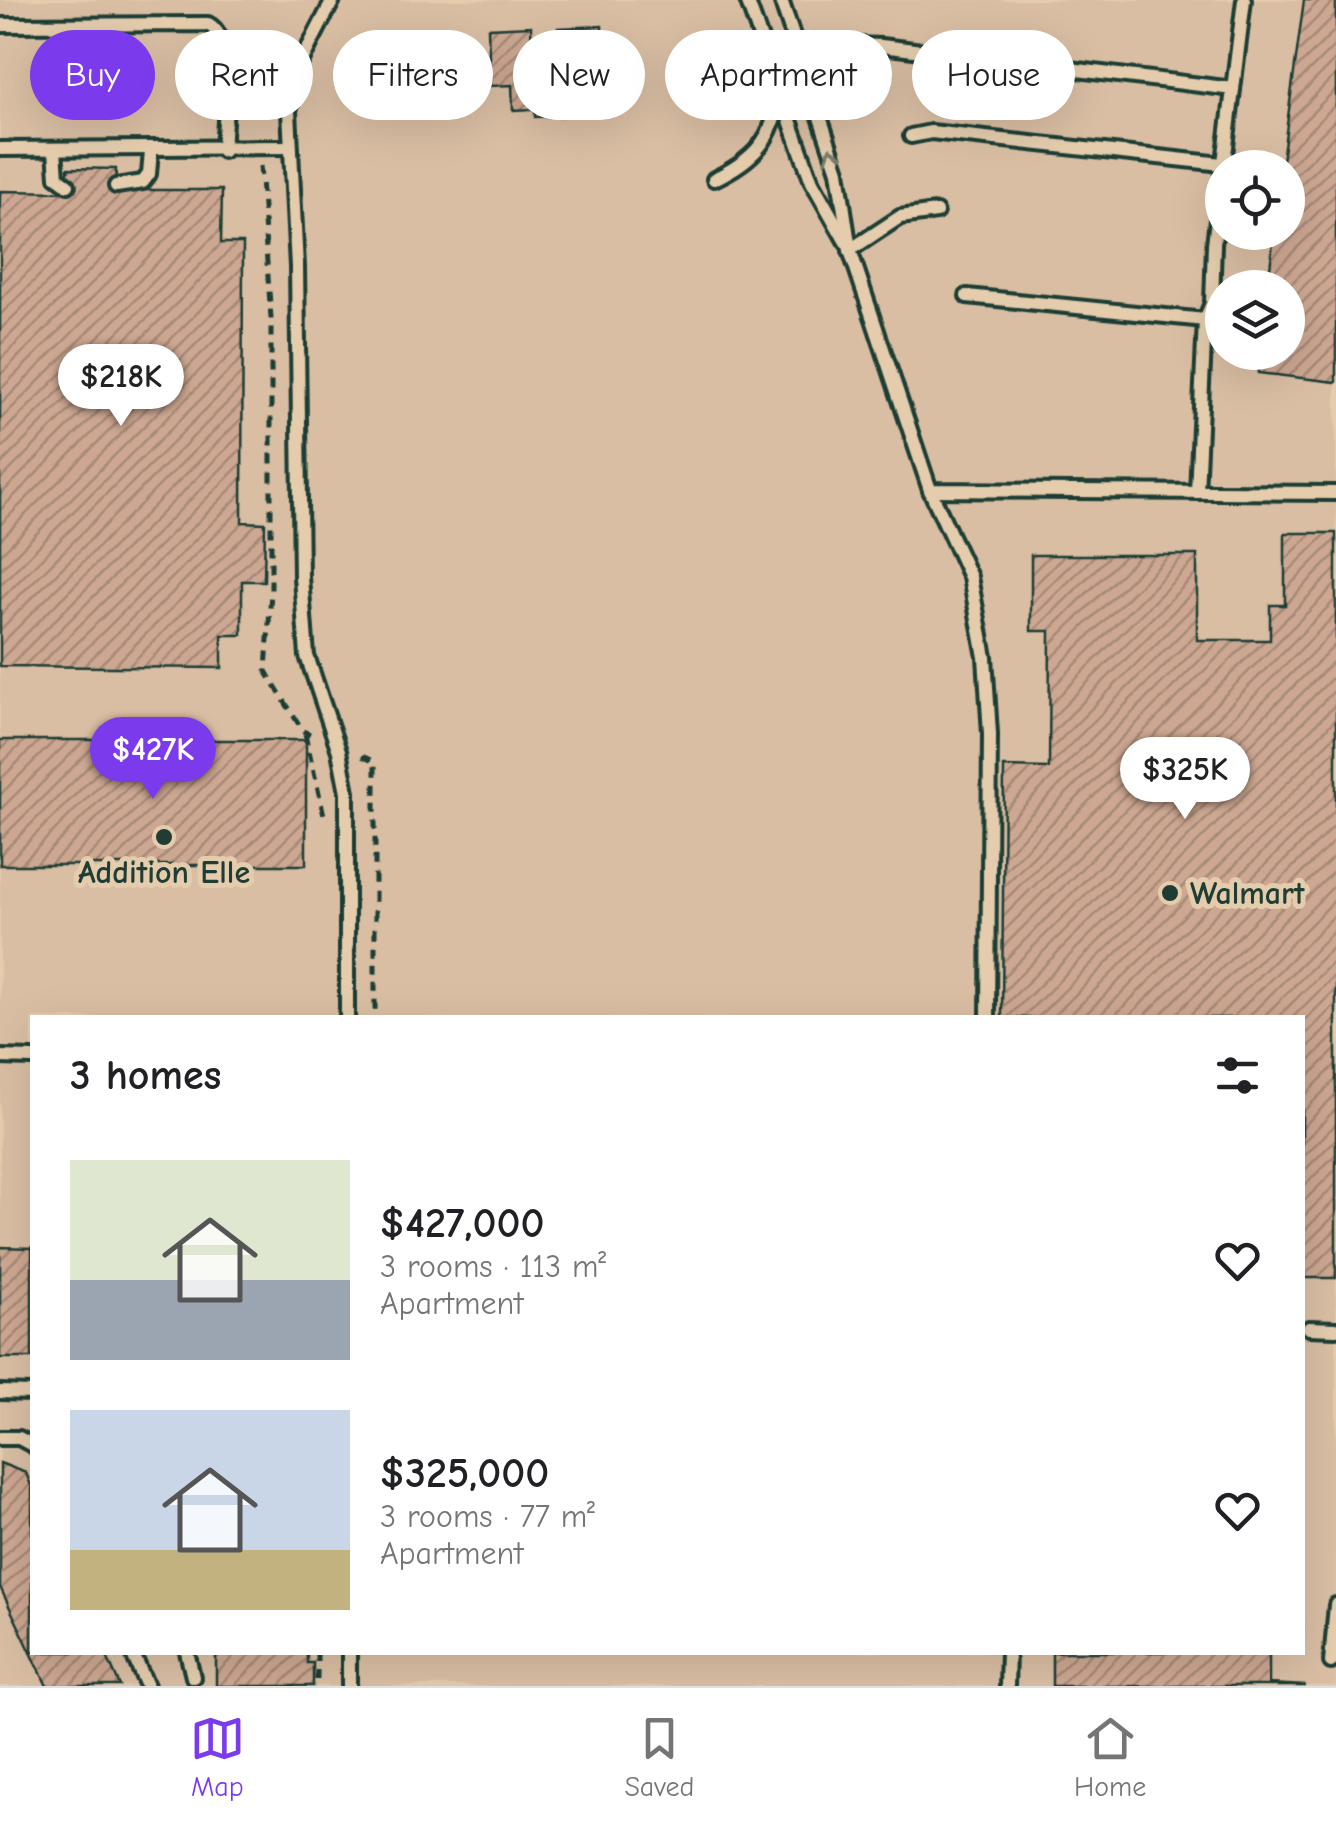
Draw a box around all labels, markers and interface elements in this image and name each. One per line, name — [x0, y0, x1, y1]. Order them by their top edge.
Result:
chip: Buy — [30, 30, 155, 120]
chip: Rent — [175, 30, 313, 120]
chip: Filters — [333, 30, 493, 120]
chip: New — [513, 30, 645, 120]
chip: Apartment — [665, 30, 892, 120]
chip: House — [912, 30, 1075, 120]
one-way arrow — [824, 146, 844, 163]
map controls — [1205, 150, 1305, 370]
button: locate — [1205, 150, 1305, 250]
button: layers — [1205, 270, 1305, 370]
pin: $218K — [51, 344, 191, 429]
text: $218K — [80, 358, 162, 395]
pin: $427K — [83, 717, 223, 802]
text: $427K — [112, 731, 194, 768]
pin: $325K — [1115, 737, 1255, 822]
text: $325K — [1142, 751, 1228, 788]
marker: Addition Elle — [153, 826, 175, 848]
place label: Addition Elle — [78, 854, 250, 891]
place label: Walmart — [1190, 875, 1305, 912]
marker: Walmart — [1159, 882, 1181, 904]
icon: filters — [1210, 1048, 1265, 1103]
text: 3 homes — [70, 1051, 221, 1100]
text: $427,000 — [380, 1199, 544, 1248]
icon: home — [150, 1200, 270, 1320]
icon: heart — [1210, 1233, 1265, 1288]
text: 3 rooms · 113 m² — [380, 1248, 606, 1285]
text: Apartment — [380, 1285, 523, 1322]
text: $325,000 — [380, 1449, 549, 1498]
icon: home — [150, 1450, 270, 1570]
icon: heart — [1210, 1483, 1265, 1538]
text: 3 rooms · 77 m² — [380, 1498, 595, 1535]
text: Apartment — [380, 1535, 523, 1572]
tab: Map — [190, 1711, 245, 1803]
tab: Saved — [624, 1711, 694, 1803]
tab: Home — [1074, 1711, 1146, 1803]

